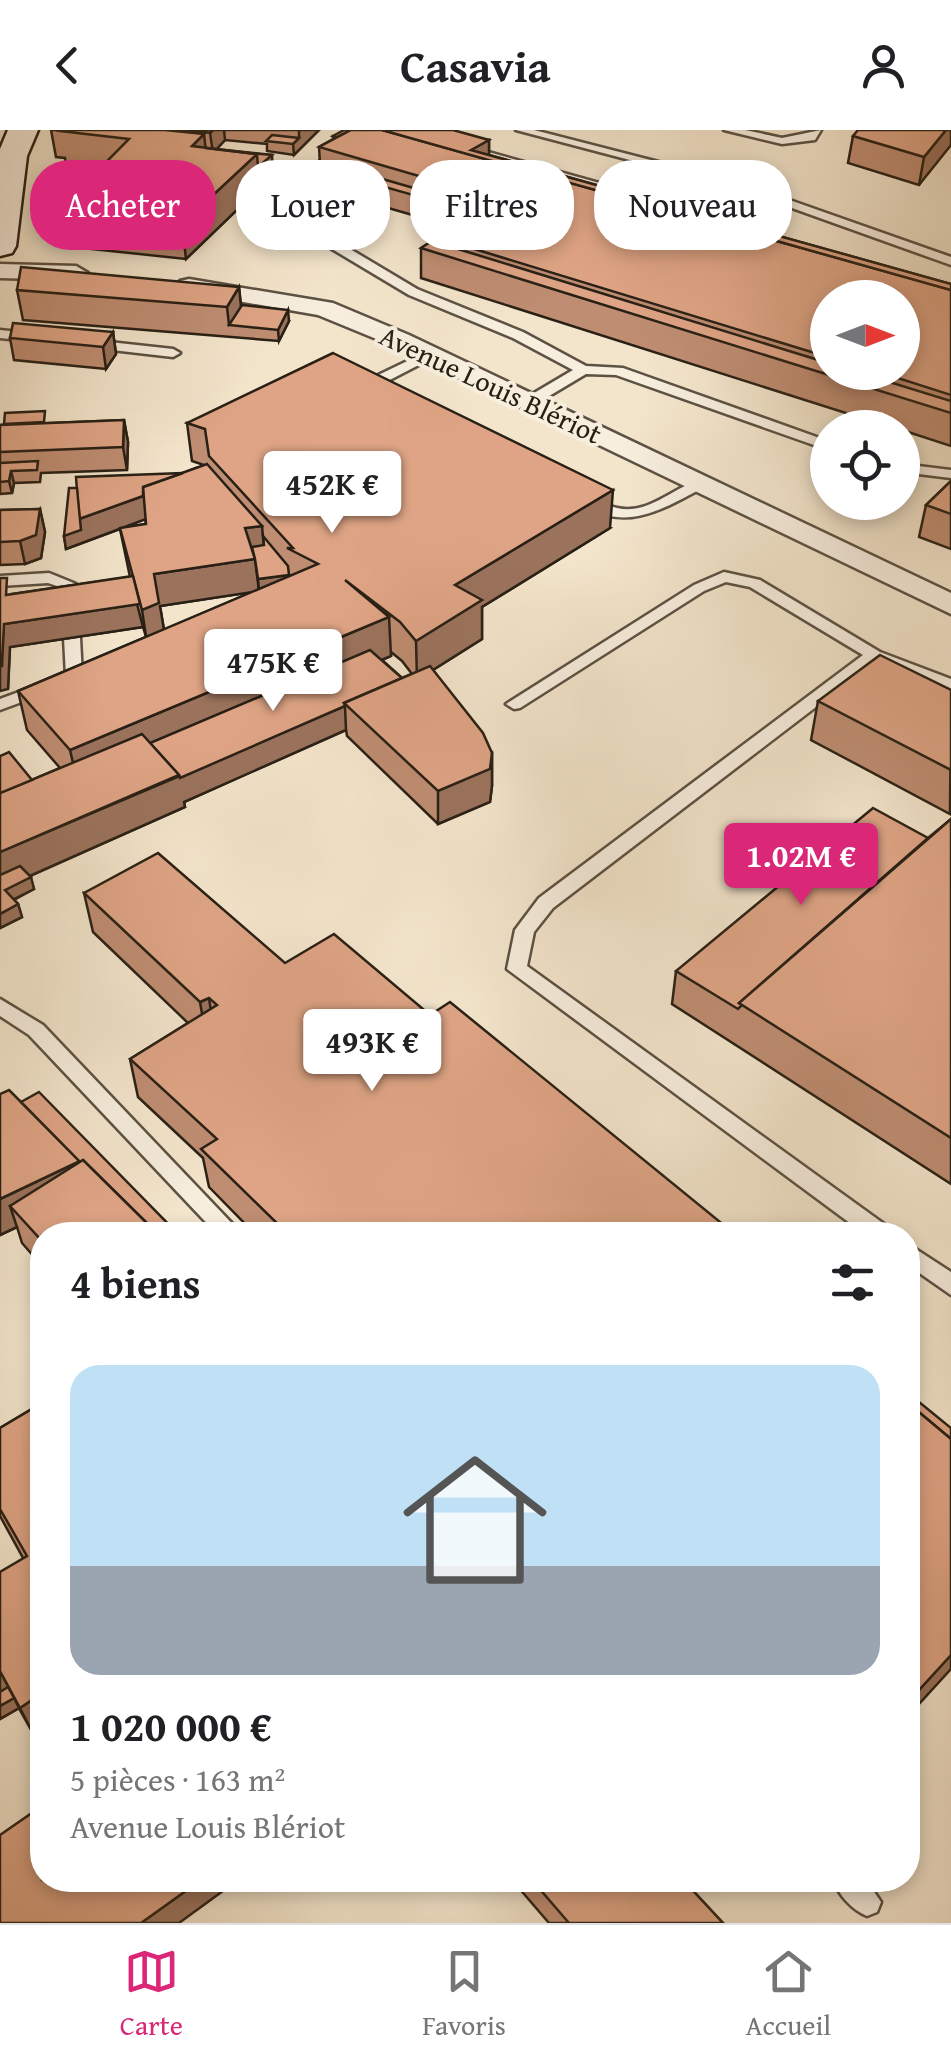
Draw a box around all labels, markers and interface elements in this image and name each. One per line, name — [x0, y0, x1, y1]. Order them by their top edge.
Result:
text: Casavia — [400, 33, 551, 98]
icon: back — [40, 38, 95, 93]
icon: person — [856, 38, 911, 93]
chip: Acheter — [30, 160, 216, 250]
chip: Louer — [236, 160, 390, 250]
chip: Filtres — [410, 160, 574, 250]
chip: Nouveau — [594, 160, 792, 250]
north arrow — [810, 280, 920, 390]
map controls — [810, 280, 920, 520]
street label: Avenue Louis Blériot — [373, 315, 609, 454]
button: locate — [810, 410, 920, 520]
pin: 452K € — [251, 451, 413, 536]
text: 452K € — [285, 460, 379, 507]
pin: 475K € — [192, 629, 354, 714]
text: 475K € — [226, 638, 320, 685]
pin: 1.02M € — [709, 823, 893, 908]
text: 1.02M € — [746, 832, 856, 879]
pin: 493K € — [291, 1009, 453, 1094]
text: 493K € — [325, 1018, 419, 1065]
text: 4 biens — [70, 1252, 201, 1313]
icon: filters — [825, 1255, 880, 1310]
icon: home — [385, 1430, 565, 1610]
text: 1 020 000 € — [70, 1695, 272, 1756]
text: 5 pièces · 163 m² — [70, 1756, 285, 1803]
text: Avenue Louis Blériot — [70, 1803, 345, 1850]
tab: Carte — [120, 1944, 183, 2045]
tab: Favoris — [422, 1944, 506, 2045]
tab: Accueil — [745, 1944, 831, 2045]

